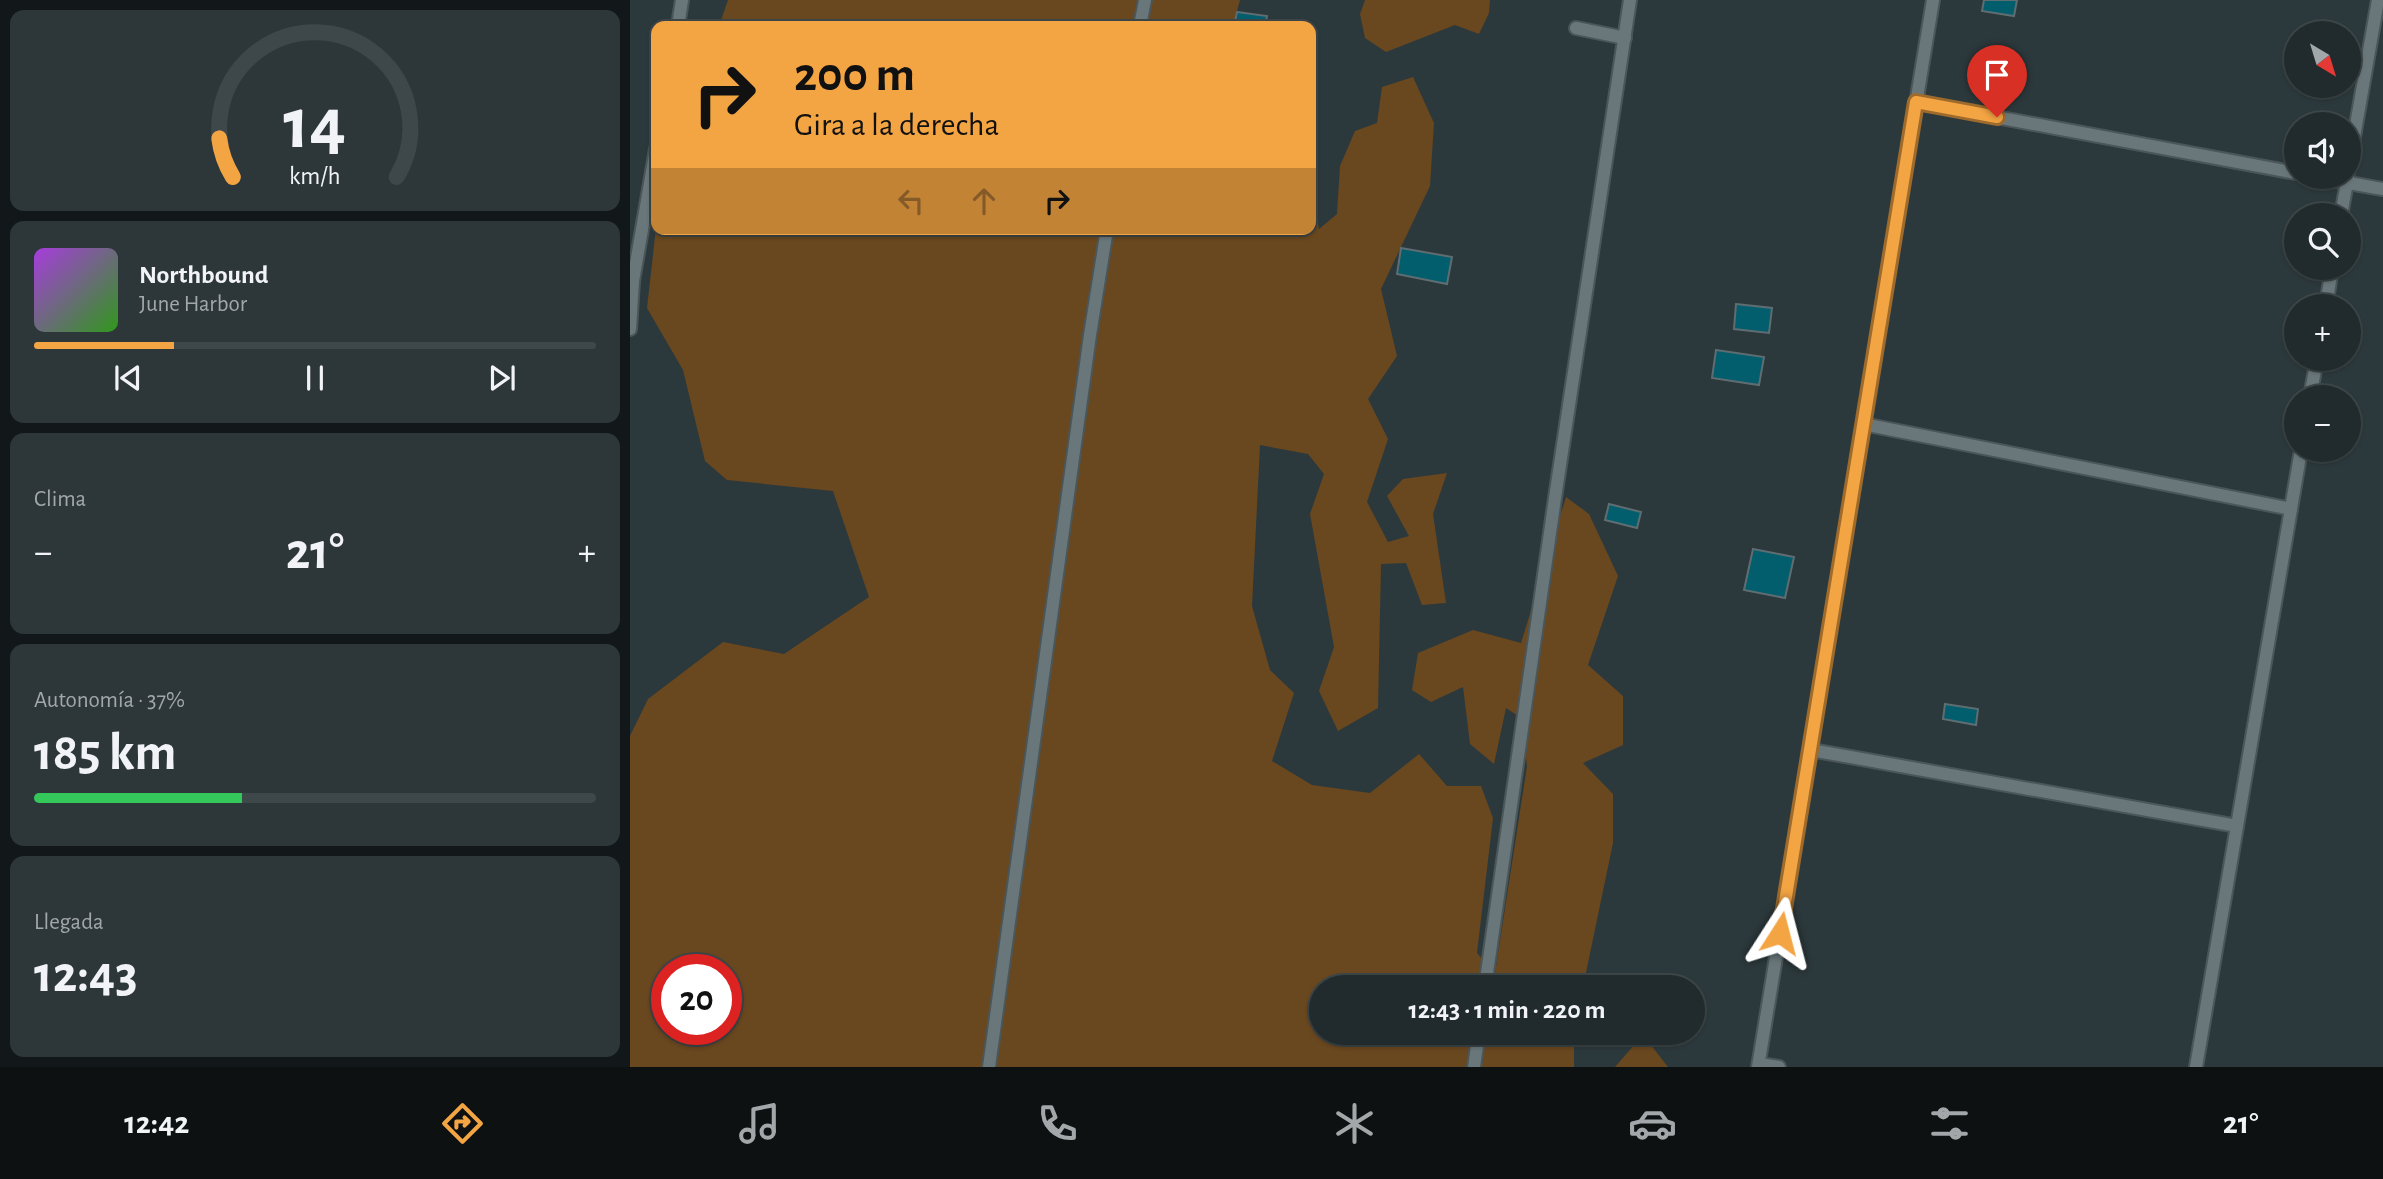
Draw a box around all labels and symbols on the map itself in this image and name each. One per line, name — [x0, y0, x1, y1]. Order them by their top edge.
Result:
north arrow — [2284, 21, 2361, 98]
pin — [1967, 45, 2027, 117]
position arrow — [1743, 896, 1817, 970]
speed limit sign: 20 — [651, 954, 742, 1045]

